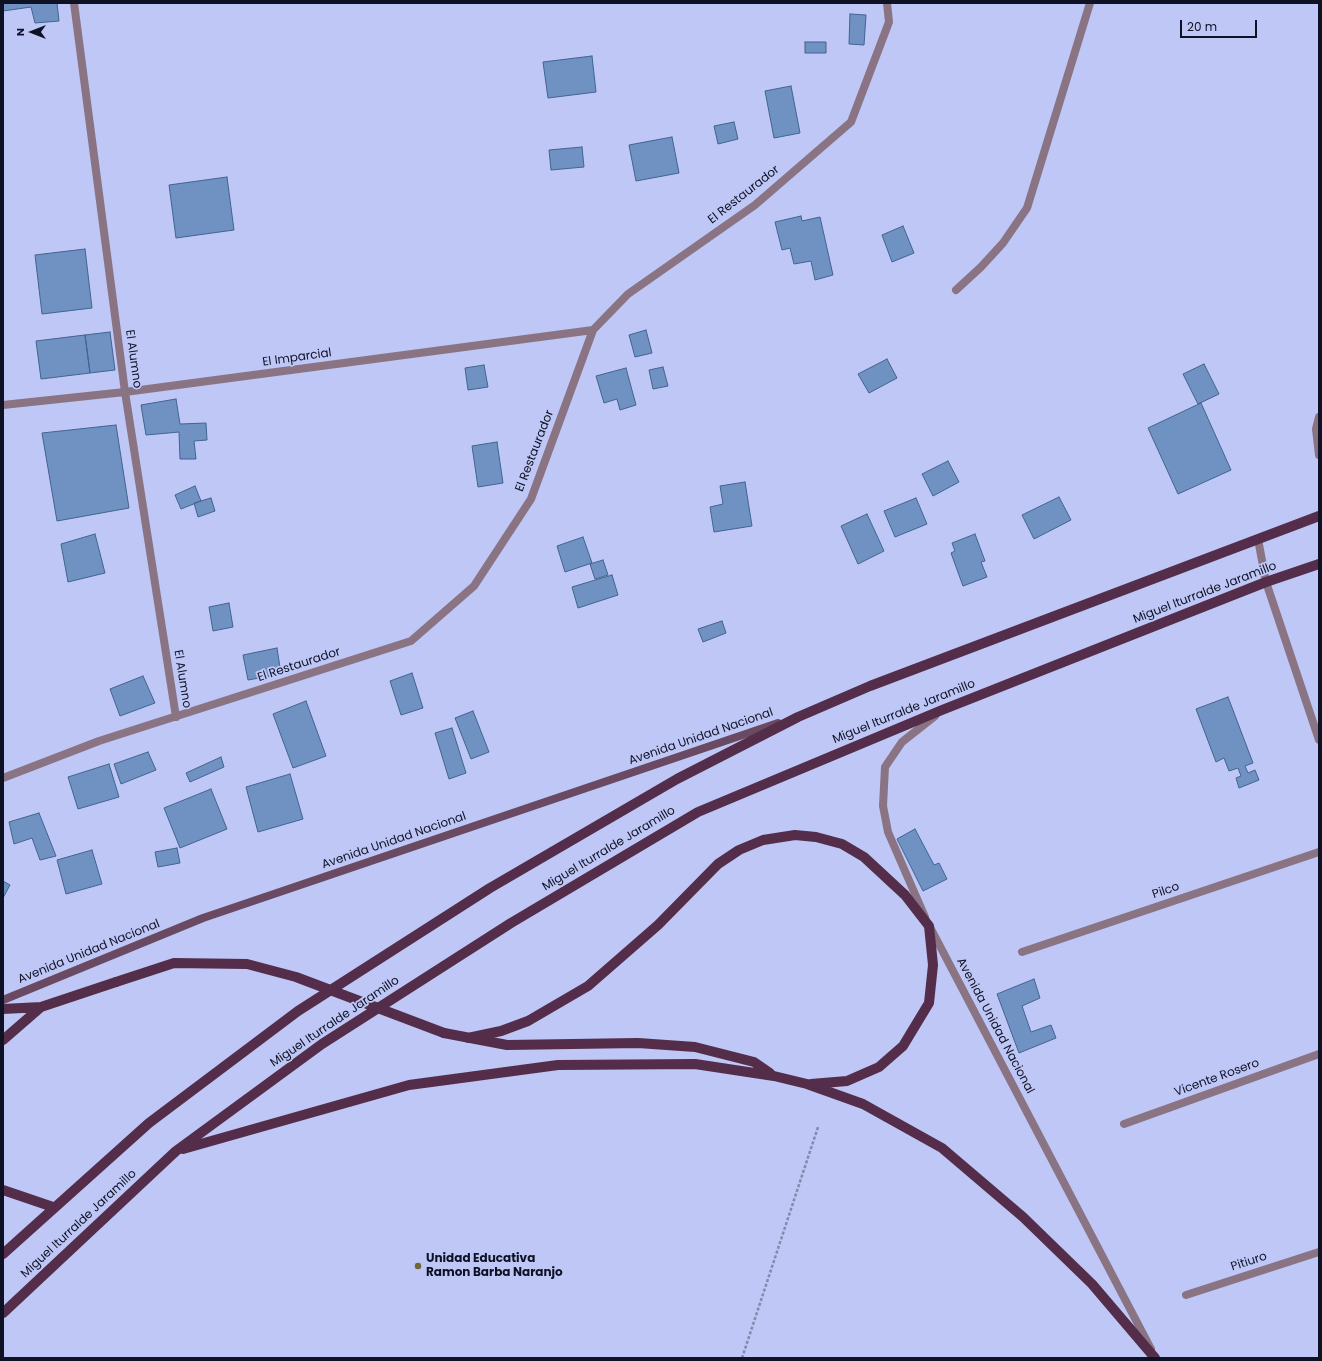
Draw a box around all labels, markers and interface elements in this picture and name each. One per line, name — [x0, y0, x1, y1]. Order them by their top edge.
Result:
north arrow — [12, 12, 52, 52]
scale bar — [1182, 12, 1259, 38]
text: 20 m — [1187, 18, 1217, 35]
text: N — [12, 28, 28, 36]
street label: El Restaurador — [706, 163, 782, 227]
street label: El Alumno — [122, 329, 144, 389]
street label: El Imparcial — [262, 346, 332, 370]
street label: El Restaurador — [513, 408, 557, 494]
street label: Miguel Iturralde Jaramillo — [1131, 559, 1279, 627]
street label: El Restaurador — [256, 645, 342, 685]
street label: El Alumno — [170, 649, 194, 709]
street label: Miguel Iturralde Jaramillo — [831, 677, 977, 747]
street label: Avenida Unidad Nacional — [627, 705, 775, 769]
street label: Miguel Iturralde Jaramillo — [540, 804, 678, 894]
street label: Avenida Unidad Nacional — [320, 809, 468, 873]
street label: Pilco — [1151, 880, 1181, 902]
street label: Avenida Unidad Nacional — [16, 917, 162, 987]
street label: Avenida Unidad Nacional — [953, 956, 1037, 1096]
street label: Miguel Iturralde Jaramillo — [268, 973, 402, 1071]
street label: Vicente Rosero — [1173, 1056, 1261, 1100]
street label: Miguel Iturralde Jaramillo — [18, 1167, 140, 1281]
street label: Pitiuro — [1229, 1249, 1269, 1275]
place label: Unidad Educativa Ramon Barba Naranjo — [426, 1252, 563, 1280]
marker: Unidad Educativa Ramon Barba Naranjo — [413, 1261, 423, 1271]

